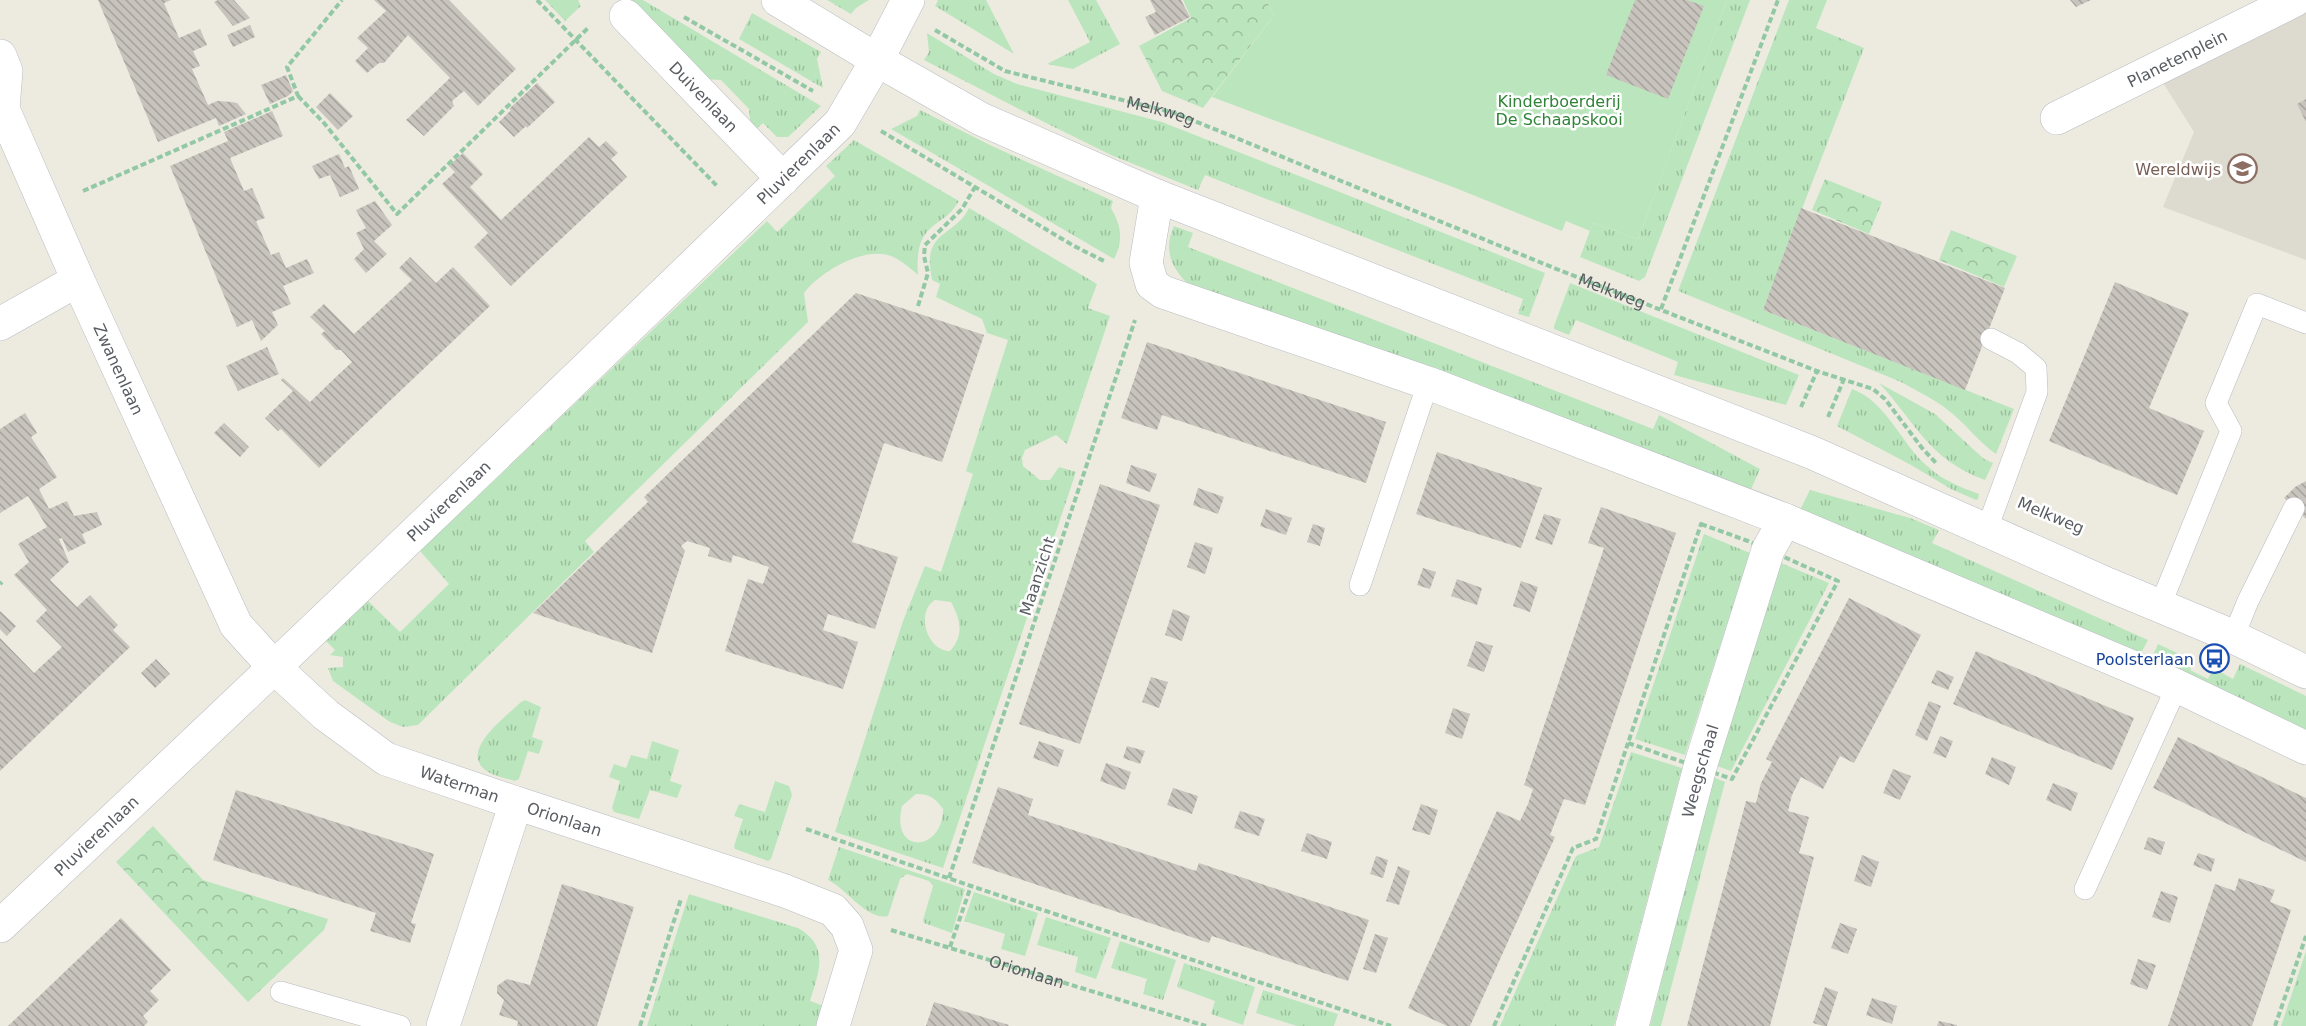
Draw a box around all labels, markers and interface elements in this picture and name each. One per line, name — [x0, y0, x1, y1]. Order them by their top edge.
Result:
street label: Planetenplein — [2124, 26, 2230, 92]
street label: Duivenlaan — [665, 58, 742, 136]
street label: Melkweg — [1125, 92, 1198, 130]
park label: Kinderboerderij De Schaapskooi — [1495, 92, 1623, 129]
street label: Pluvierenlaan — [753, 119, 844, 208]
school or university icon: Wereldwijs — [2226, 153, 2258, 185]
place label: Wereldwijs — [2135, 160, 2221, 179]
street label: Melkweg — [1576, 270, 1648, 313]
street label: Zwanenlaan — [89, 321, 147, 418]
street label: Pluvierenlaan — [403, 457, 495, 546]
street label: Melkweg — [2015, 493, 2087, 538]
street label: Maanzicht — [1016, 534, 1059, 618]
bus stop icon: Poolsterlaan — [2199, 643, 2231, 675]
place label: Poolsterlaan — [2096, 650, 2194, 669]
street label: Weegschaal — [1678, 722, 1723, 820]
street label: Waterman — [417, 762, 502, 807]
street label: Pluvierenlaan — [51, 792, 143, 880]
street label: Orionlaan — [524, 798, 604, 840]
street label: Orionlaan — [987, 951, 1067, 992]

